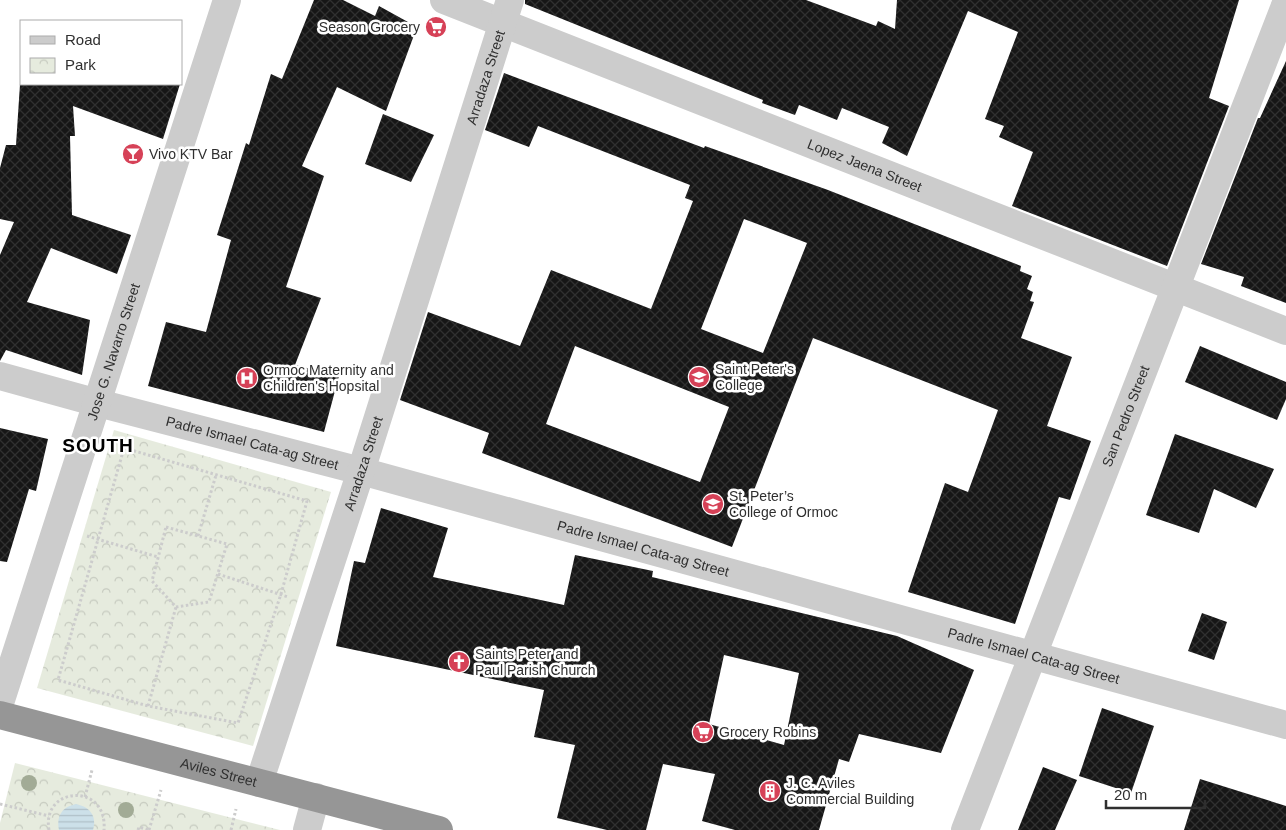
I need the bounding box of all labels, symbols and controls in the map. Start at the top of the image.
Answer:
supermarket icon: Season Grocery [424,15,448,39]
place label: Season Grocery [319,19,420,35]
legend [20,20,182,85]
street label: Arradaza Street [463,28,508,127]
text: Road [65,31,101,48]
text: Park [65,56,96,73]
street label: Lopez Jaena Street [805,136,924,195]
bar icon: Vivo KTV Bar [121,142,145,166]
place label: Vivo KTV Bar [149,146,233,162]
street label: Jose G. Navarro Street [84,281,143,422]
place label: Saint Peter's College [715,361,794,393]
place label: Ormoc Maternity and Children's Hopsital [263,362,394,394]
street label: San Pedro Street [1099,363,1153,469]
school or university icon: Saint Peter's College [687,365,711,389]
hospital icon: Ormoc Maternity and Children's Hopsital [235,366,259,390]
street label: Padre Ismael Cata-ag Street [164,413,340,473]
street label: Arradaza Street [341,414,386,513]
district label: SOUTH [62,435,134,456]
place label: St. Peter’s College of Ormoc [729,488,838,520]
school or university icon: St. Peter’s College of Ormoc [701,492,725,516]
street label: Padre Ismael Cata-ag Street [555,517,731,580]
street label: Padre Ismael Cata-ag Street [946,625,1122,687]
place label: Saints Peter and Paul Parish Church [475,646,596,678]
church icon: Saints Peter and Paul Parish Church [447,650,471,674]
supermarket icon: Grocery Robins [691,720,715,744]
place label: Grocery Robins [719,724,816,740]
street label: Aviles Street [179,755,259,790]
place label: J. C. Aviles Commercial Building [786,775,914,807]
scale bar [1106,778,1205,810]
building icon: J. C. Aviles Commercial Building [758,779,782,803]
text: 20 m [1114,786,1147,803]

